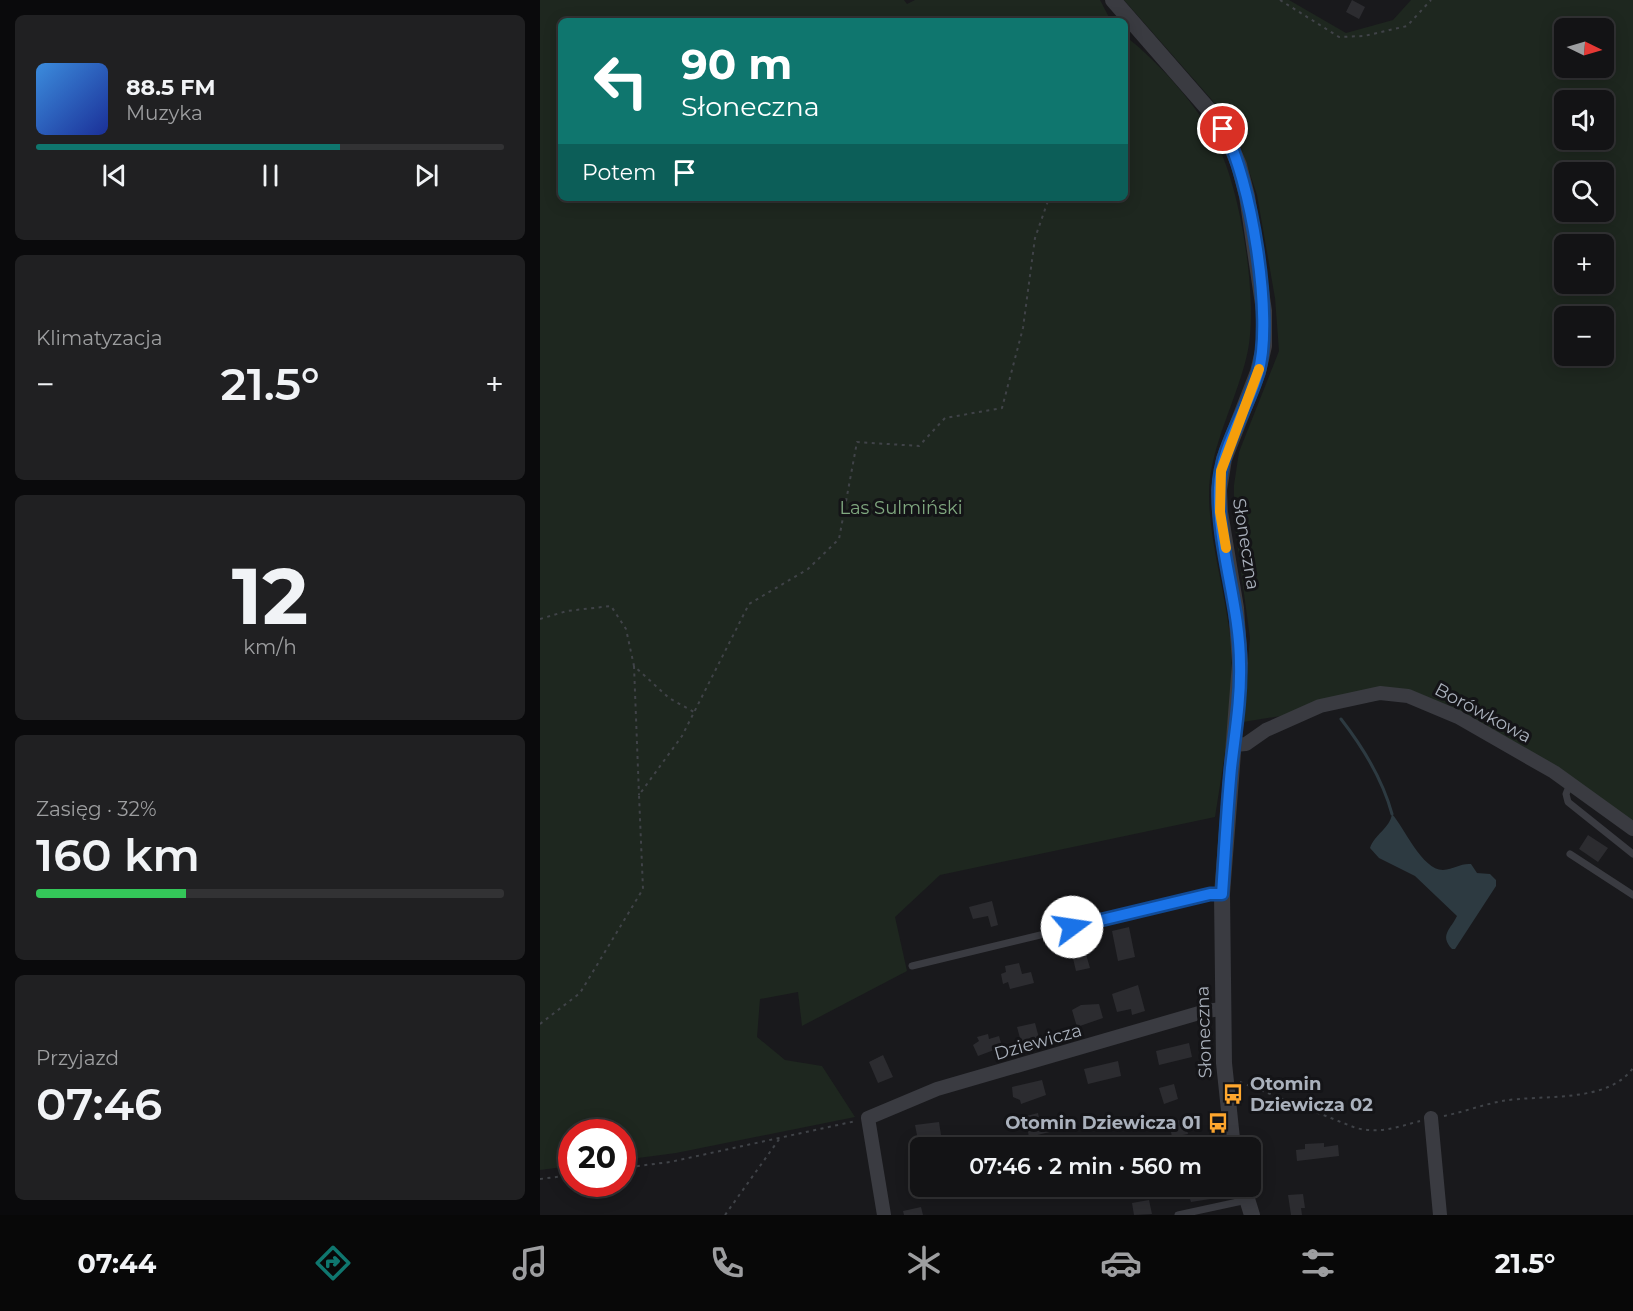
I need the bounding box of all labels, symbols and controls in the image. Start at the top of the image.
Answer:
north arrow [1554,18,1614,78]
map controls [1554,18,1614,366]
text: 90 m [681,38,792,90]
icon: left [582,42,660,120]
text: 88.5 FM [126,74,215,101]
text: Słoneczna [681,90,820,123]
button: sound [1554,90,1614,150]
text: Muzyka [126,101,203,125]
pin [1197,103,1248,154]
icon: arrive [1206,112,1239,145]
icon: arrive [668,156,701,189]
icon: previous [98,159,131,192]
icon: pause [254,159,287,192]
icon: next [410,159,443,192]
text: Potem [582,159,656,186]
button: search [1554,162,1614,222]
button: + [1554,234,1614,294]
button: − [1554,306,1614,366]
text: Klimatyzacja [36,326,163,350]
text: 21.5° [220,356,320,411]
text: − [36,364,55,404]
text: + [485,364,504,404]
park label: Las Sulmiński [839,497,963,519]
street label: Słoneczna [1228,497,1264,591]
text: 12 [232,548,308,644]
text: km/h [243,635,297,659]
street label: Borówkowa [1431,678,1535,748]
text: Zasięg · 32% [36,797,157,821]
text: 160 km [36,827,200,882]
position arrow [1040,895,1104,959]
street label: Słoneczna [1191,985,1217,1079]
street label: Dziewicza [992,1019,1084,1065]
text: Przyjazd [36,1046,119,1070]
place label: Otomin Dziewicza 02 [1250,1073,1373,1116]
text: 07:46 [36,1076,162,1131]
bus stop icon: Otomin Dziewicza 02 [1221,1082,1245,1106]
bus stop icon: Otomin Dziewicza 01 [1206,1111,1230,1135]
place label: Otomin Dziewicza 01 [1005,1112,1201,1134]
speed limit sign: 20 [558,1119,636,1197]
text: 07:46 · 2 min · 560 m [969,1153,1202,1180]
icon: directions [312,1242,354,1284]
icon: music [509,1242,551,1284]
icon: phone [706,1242,748,1284]
icon: climate [903,1242,945,1284]
icon: car [1100,1242,1142,1284]
icon: filters [1297,1242,1339,1284]
text: 07:44 [78,1247,156,1280]
text: 21.5° [1495,1247,1555,1280]

